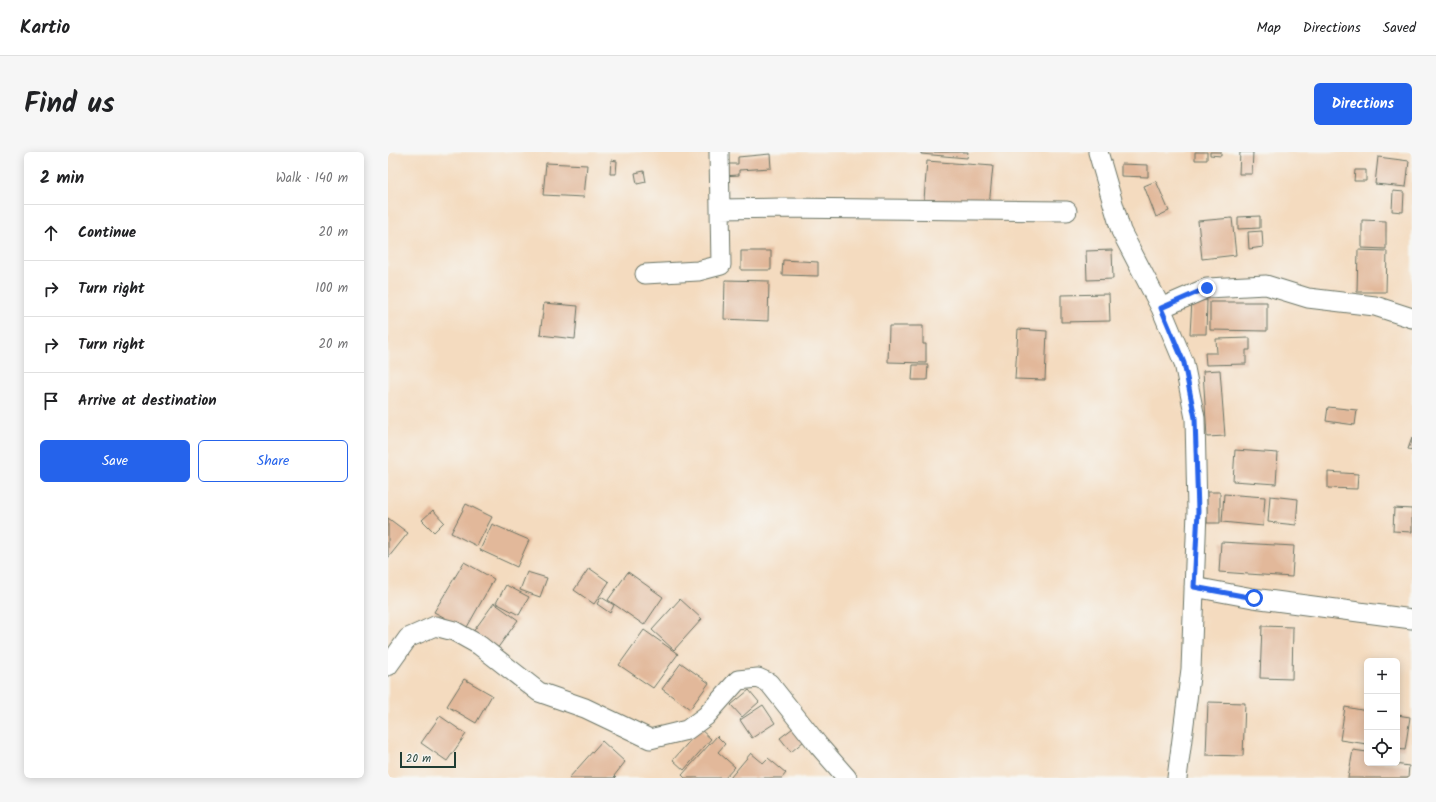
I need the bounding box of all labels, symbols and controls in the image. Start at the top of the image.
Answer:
text: Kartio [20,13,70,43]
text: Map [1256,17,1281,39]
text: Directions [1303,17,1361,39]
text: Saved [1383,17,1416,39]
text: Find us [24,82,115,127]
button: Directions [1314,83,1412,125]
text: 2 min [40,165,84,192]
text: Walk · 140 m [276,168,348,189]
text: Continue [78,221,136,245]
icon: ahead [40,222,62,244]
text: 20 m [318,222,348,243]
text: Turn right [78,277,145,301]
icon: right [40,278,62,300]
text: 100 m [315,278,348,299]
route end [1198,279,1216,297]
text: Turn right [78,333,145,357]
icon: right [40,334,62,356]
text: 20 m [318,334,348,355]
text: Arrive at destination [78,389,217,413]
icon: arrive [40,390,62,412]
button: Save [40,440,190,482]
button: Share [198,440,348,482]
route start [1245,589,1263,607]
map controls [1364,658,1400,766]
button: + [1364,658,1400,694]
button: − [1364,694,1400,730]
button: locate [1364,730,1400,766]
scale bar [400,750,456,769]
text: 20 m [406,750,431,768]

